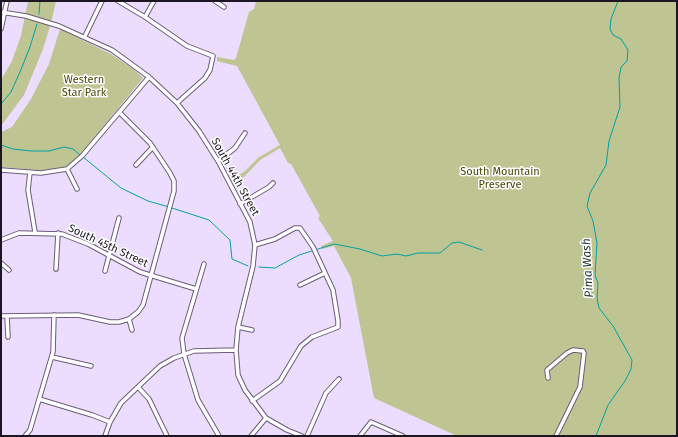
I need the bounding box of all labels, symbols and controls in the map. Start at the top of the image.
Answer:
park label: Western Star Park [62,73,106,99]
street label: South 44th Street [208,136,262,218]
park label: South Mountain Preserve [460,165,540,191]
street label: South 45th Street [66,222,150,270]
water label: Pima Wash [579,238,597,298]

